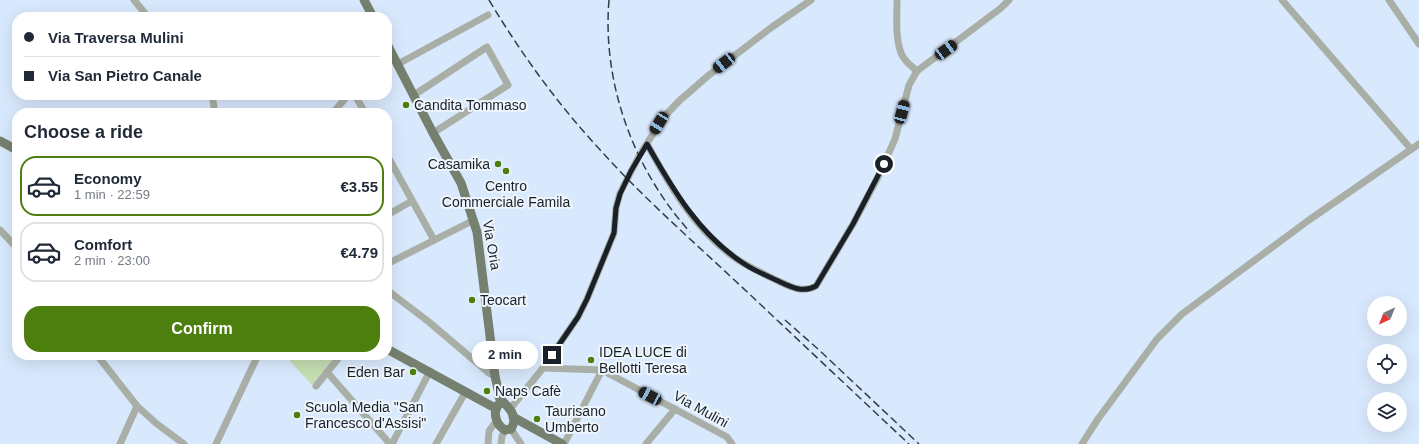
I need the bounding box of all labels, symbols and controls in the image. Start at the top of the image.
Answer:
text: Via Traversa Mulini [48,29,184,46]
car [933,38,959,62]
car [711,51,737,75]
text: Via San Pietro Canale [48,67,202,84]
place label: Candita Tommaso [414,97,527,113]
car [893,99,911,125]
marker: Candita Tommaso [401,100,411,110]
car [648,110,670,136]
text: Choose a ride [24,122,143,142]
route start [875,155,893,173]
place label: Casamika [428,156,490,172]
marker: Casamika [493,159,503,169]
marker: Centro Commerciale Famila [501,166,511,176]
icon: car [26,168,62,204]
text: Economy [74,170,142,187]
text: €3.55 [340,178,378,195]
place label: Centro Commerciale Famila [442,178,570,210]
text: 1 min · 22:59 [74,187,150,202]
street label: Via Oria [480,219,504,271]
icon: car [26,234,62,270]
text: Comfort [74,236,132,253]
text: €4.79 [340,244,378,261]
text: 2 min · 23:00 [74,253,150,268]
place label: Teocart [480,292,526,308]
marker: Teocart [467,295,477,305]
north arrow [1367,296,1407,336]
map controls [1367,296,1407,432]
button: Confirm [24,306,380,352]
callout: 2 min [472,341,538,369]
place label: IDEA LUCE di Bellotti Teresa [599,344,687,376]
button: locate [1367,344,1407,384]
route end [543,346,561,364]
text: 2 min [488,347,522,362]
marker: IDEA LUCE di Bellotti Teresa [586,355,596,365]
place label: Eden Bar [347,364,405,380]
marker: Eden Bar [408,367,418,377]
place label: Naps Cafè [495,383,561,399]
car [637,385,663,407]
marker: Naps Cafè [482,386,492,396]
street label: Via Mulini [671,387,731,431]
button: layers [1367,392,1407,432]
place label: Scuola Media "San Francesco d'Assisi" [305,399,426,431]
place label: Taurisano Umberto [545,403,606,435]
marker: Scuola Media "San Francesco d'Assisi" [292,410,302,420]
marker: Taurisano Umberto [532,414,542,424]

